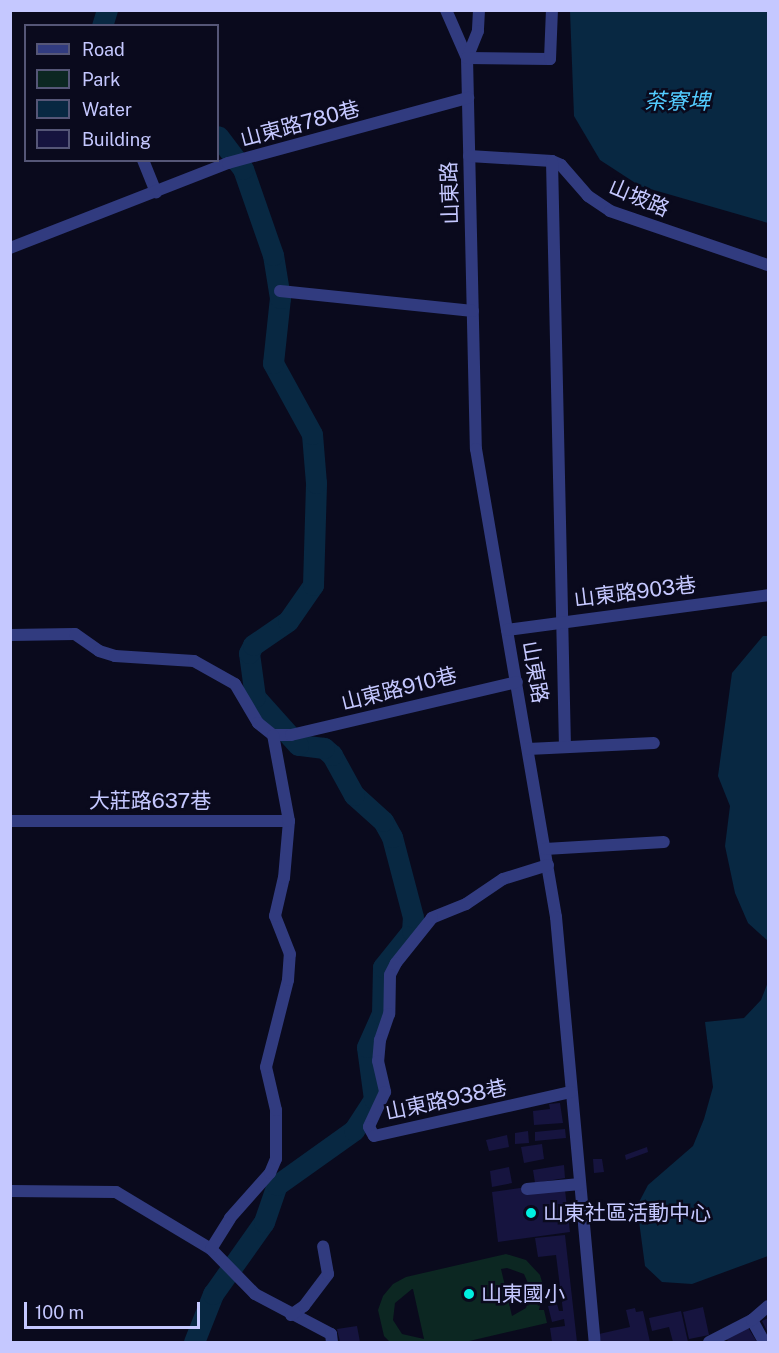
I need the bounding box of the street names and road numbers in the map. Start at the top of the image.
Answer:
street label: 山東路780巷 [238,96,362,152]
street label: 山東路 [436,161,464,225]
street label: 山坡路 [605,174,673,222]
street label: 山東路903巷 [572,572,698,612]
street label: 山東路 [517,639,553,705]
street label: 山東路910巷 [338,662,460,716]
street label: 大莊路637巷 [89,788,211,814]
street label: 山東路938巷 [383,1075,509,1125]

